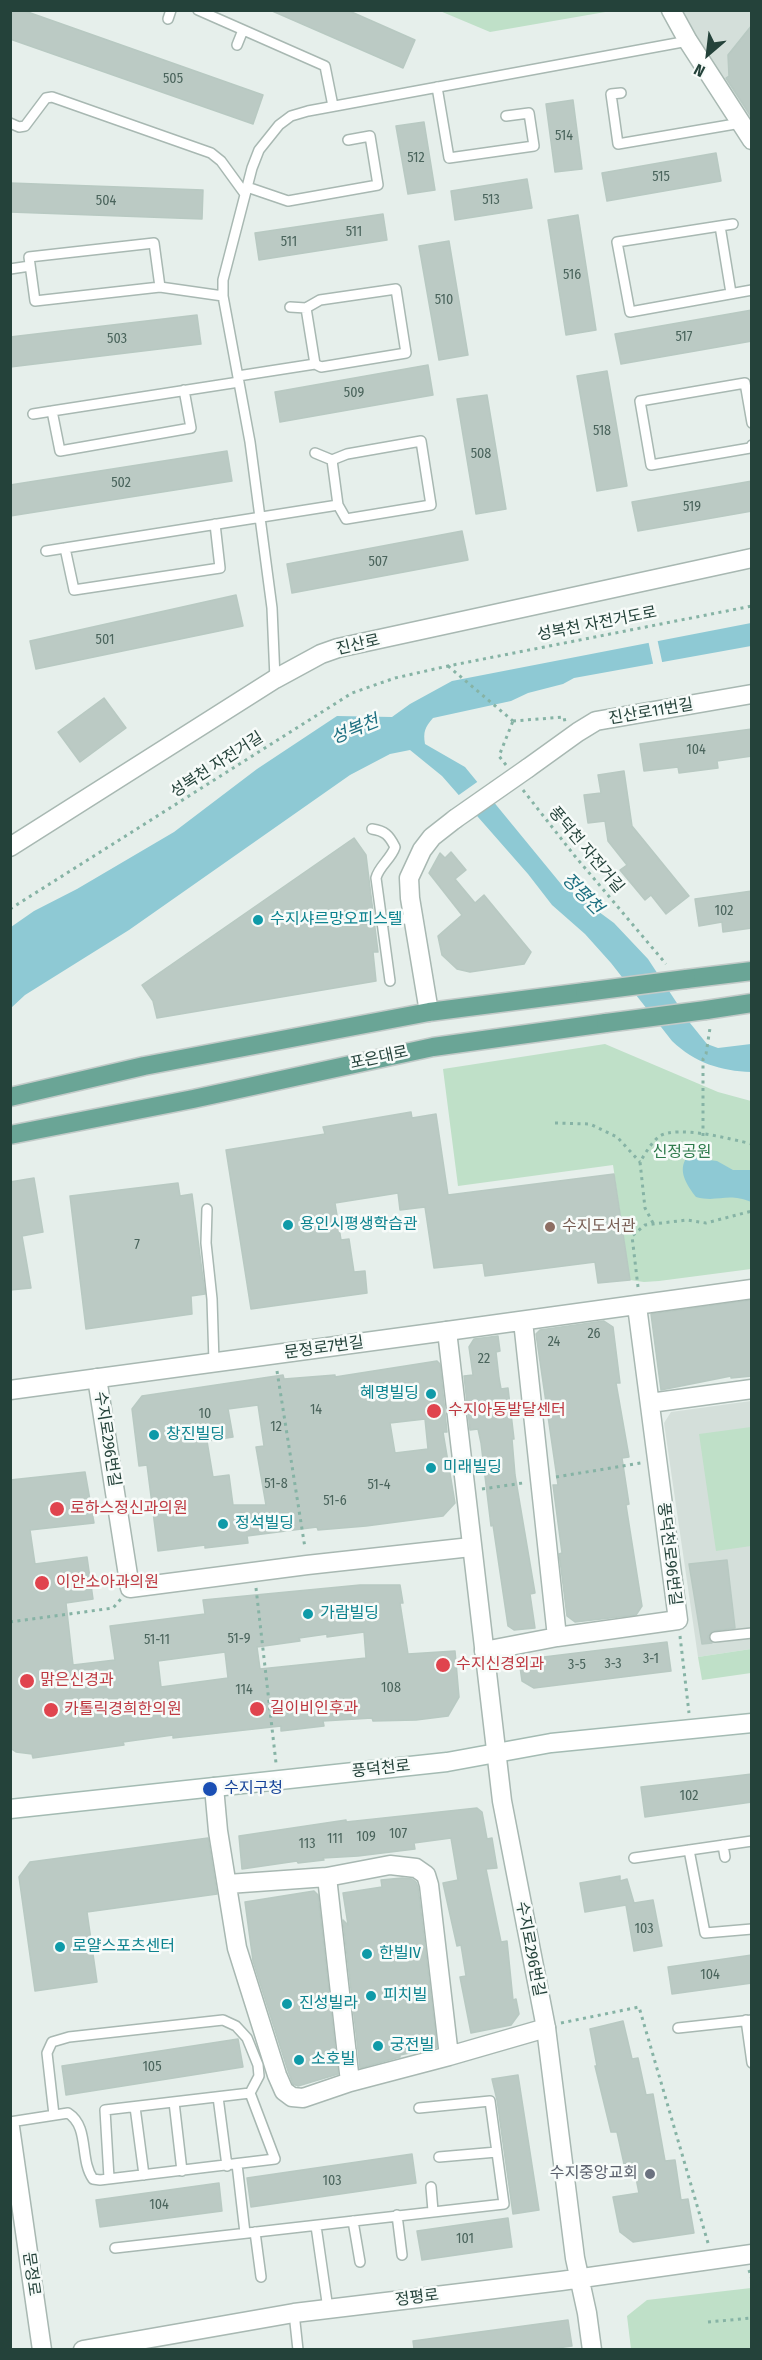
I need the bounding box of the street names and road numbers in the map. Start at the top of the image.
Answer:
street label: 성복천 자전거도로 [536,603,658,645]
street label: 진산로 [334,631,382,659]
street label: 진산로11번길 [607,695,695,729]
street label: 성복천 자전거길 [167,728,267,802]
street label: 풍덕천 자전거길 [544,803,628,897]
street label: 포은대로 [348,1042,410,1074]
street label: 문정로7번길 [283,1333,365,1363]
street label: 수지로296번길 [90,1390,124,1488]
street label: 풍덕천로96번길 [653,1501,685,1607]
street label: 풍덕천로 [351,1756,411,1782]
street label: 수지로296번길 [511,1900,549,1998]
street label: 문정로 [18,2251,44,2297]
street label: 정평로 [394,2286,440,2310]

